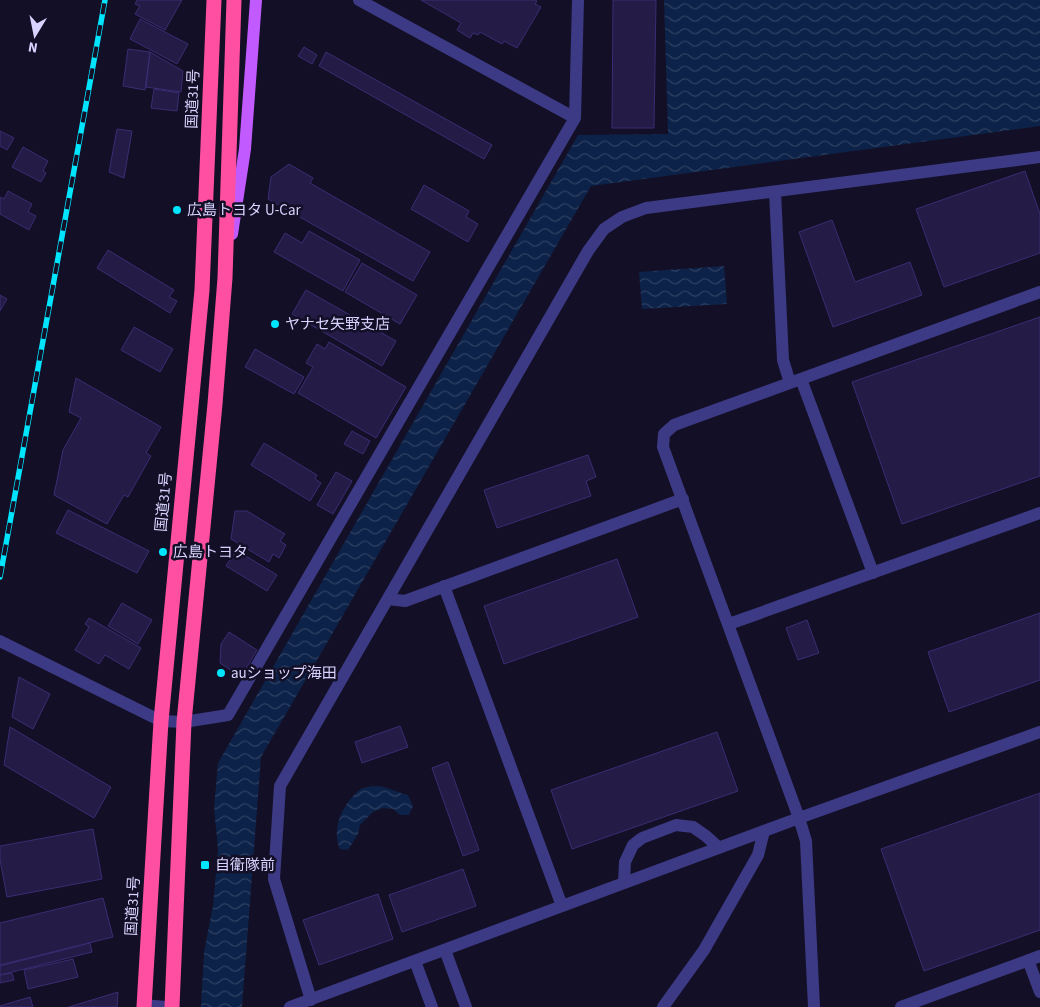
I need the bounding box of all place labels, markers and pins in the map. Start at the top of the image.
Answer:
place label: 広島トヨタ U-Car [187,200,301,221]
marker: 広島トヨタ U-Car [171,204,183,216]
place label: ヤナセ矢野支店 [285,314,390,335]
marker: ヤナセ矢野支店 [269,318,281,330]
place label: 広島トヨタ [173,542,248,563]
marker: 広島トヨタ [157,546,169,558]
place label: auショップ海田 [231,663,337,684]
marker: auショップ海田 [215,667,227,679]
place label: 自衛隊前 [215,855,275,876]
marker: 自衛隊前 [199,859,211,871]

